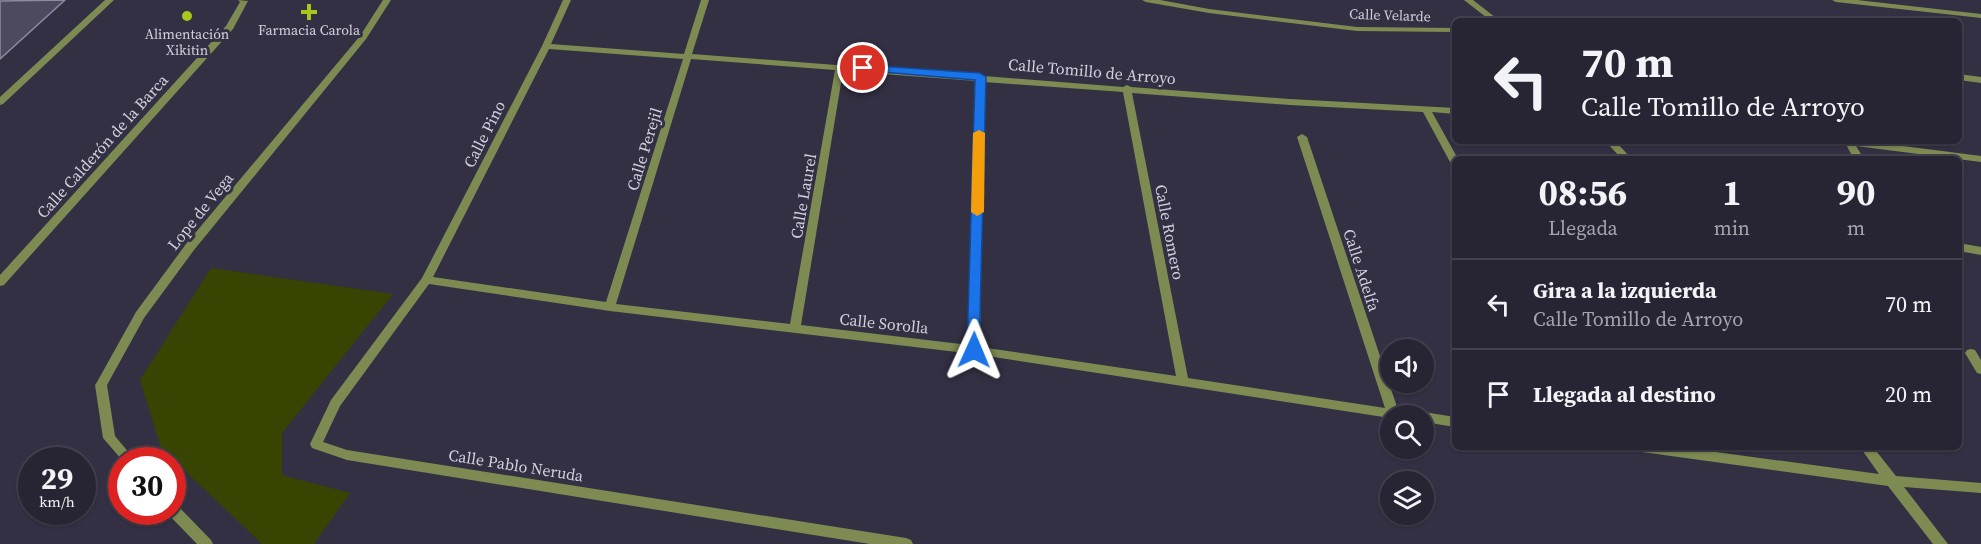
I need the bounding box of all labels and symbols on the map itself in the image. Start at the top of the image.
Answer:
street label: Calle Velarde [1349,4,1431,26]
marker: Farmacia Carola [302,5,316,19]
marker: Alimentación Xikitin [180,9,194,23]
place label: Farmacia Carola [258,20,361,40]
place label: Alimentación Xikitin [145,24,230,60]
pin [837,42,888,93]
street label: Calle Tomillo de Arroyo [1007,53,1177,89]
street label: Calle Calderón de la Barca [31,69,173,223]
street label: Calle Pino [458,97,510,171]
street label: Calle Perejil [621,105,667,193]
street label: Calle Laurel [785,151,821,240]
street label: Lope de Vega [162,167,239,254]
street label: Calle Romero [1150,182,1190,282]
street label: Calle Adelfa [1338,226,1386,315]
street label: Calle Sorolla [838,307,930,339]
position arrow [942,318,1006,382]
street label: Calle Pablo Neruda [447,443,586,487]
speed limit sign: 30 [108,447,186,525]

